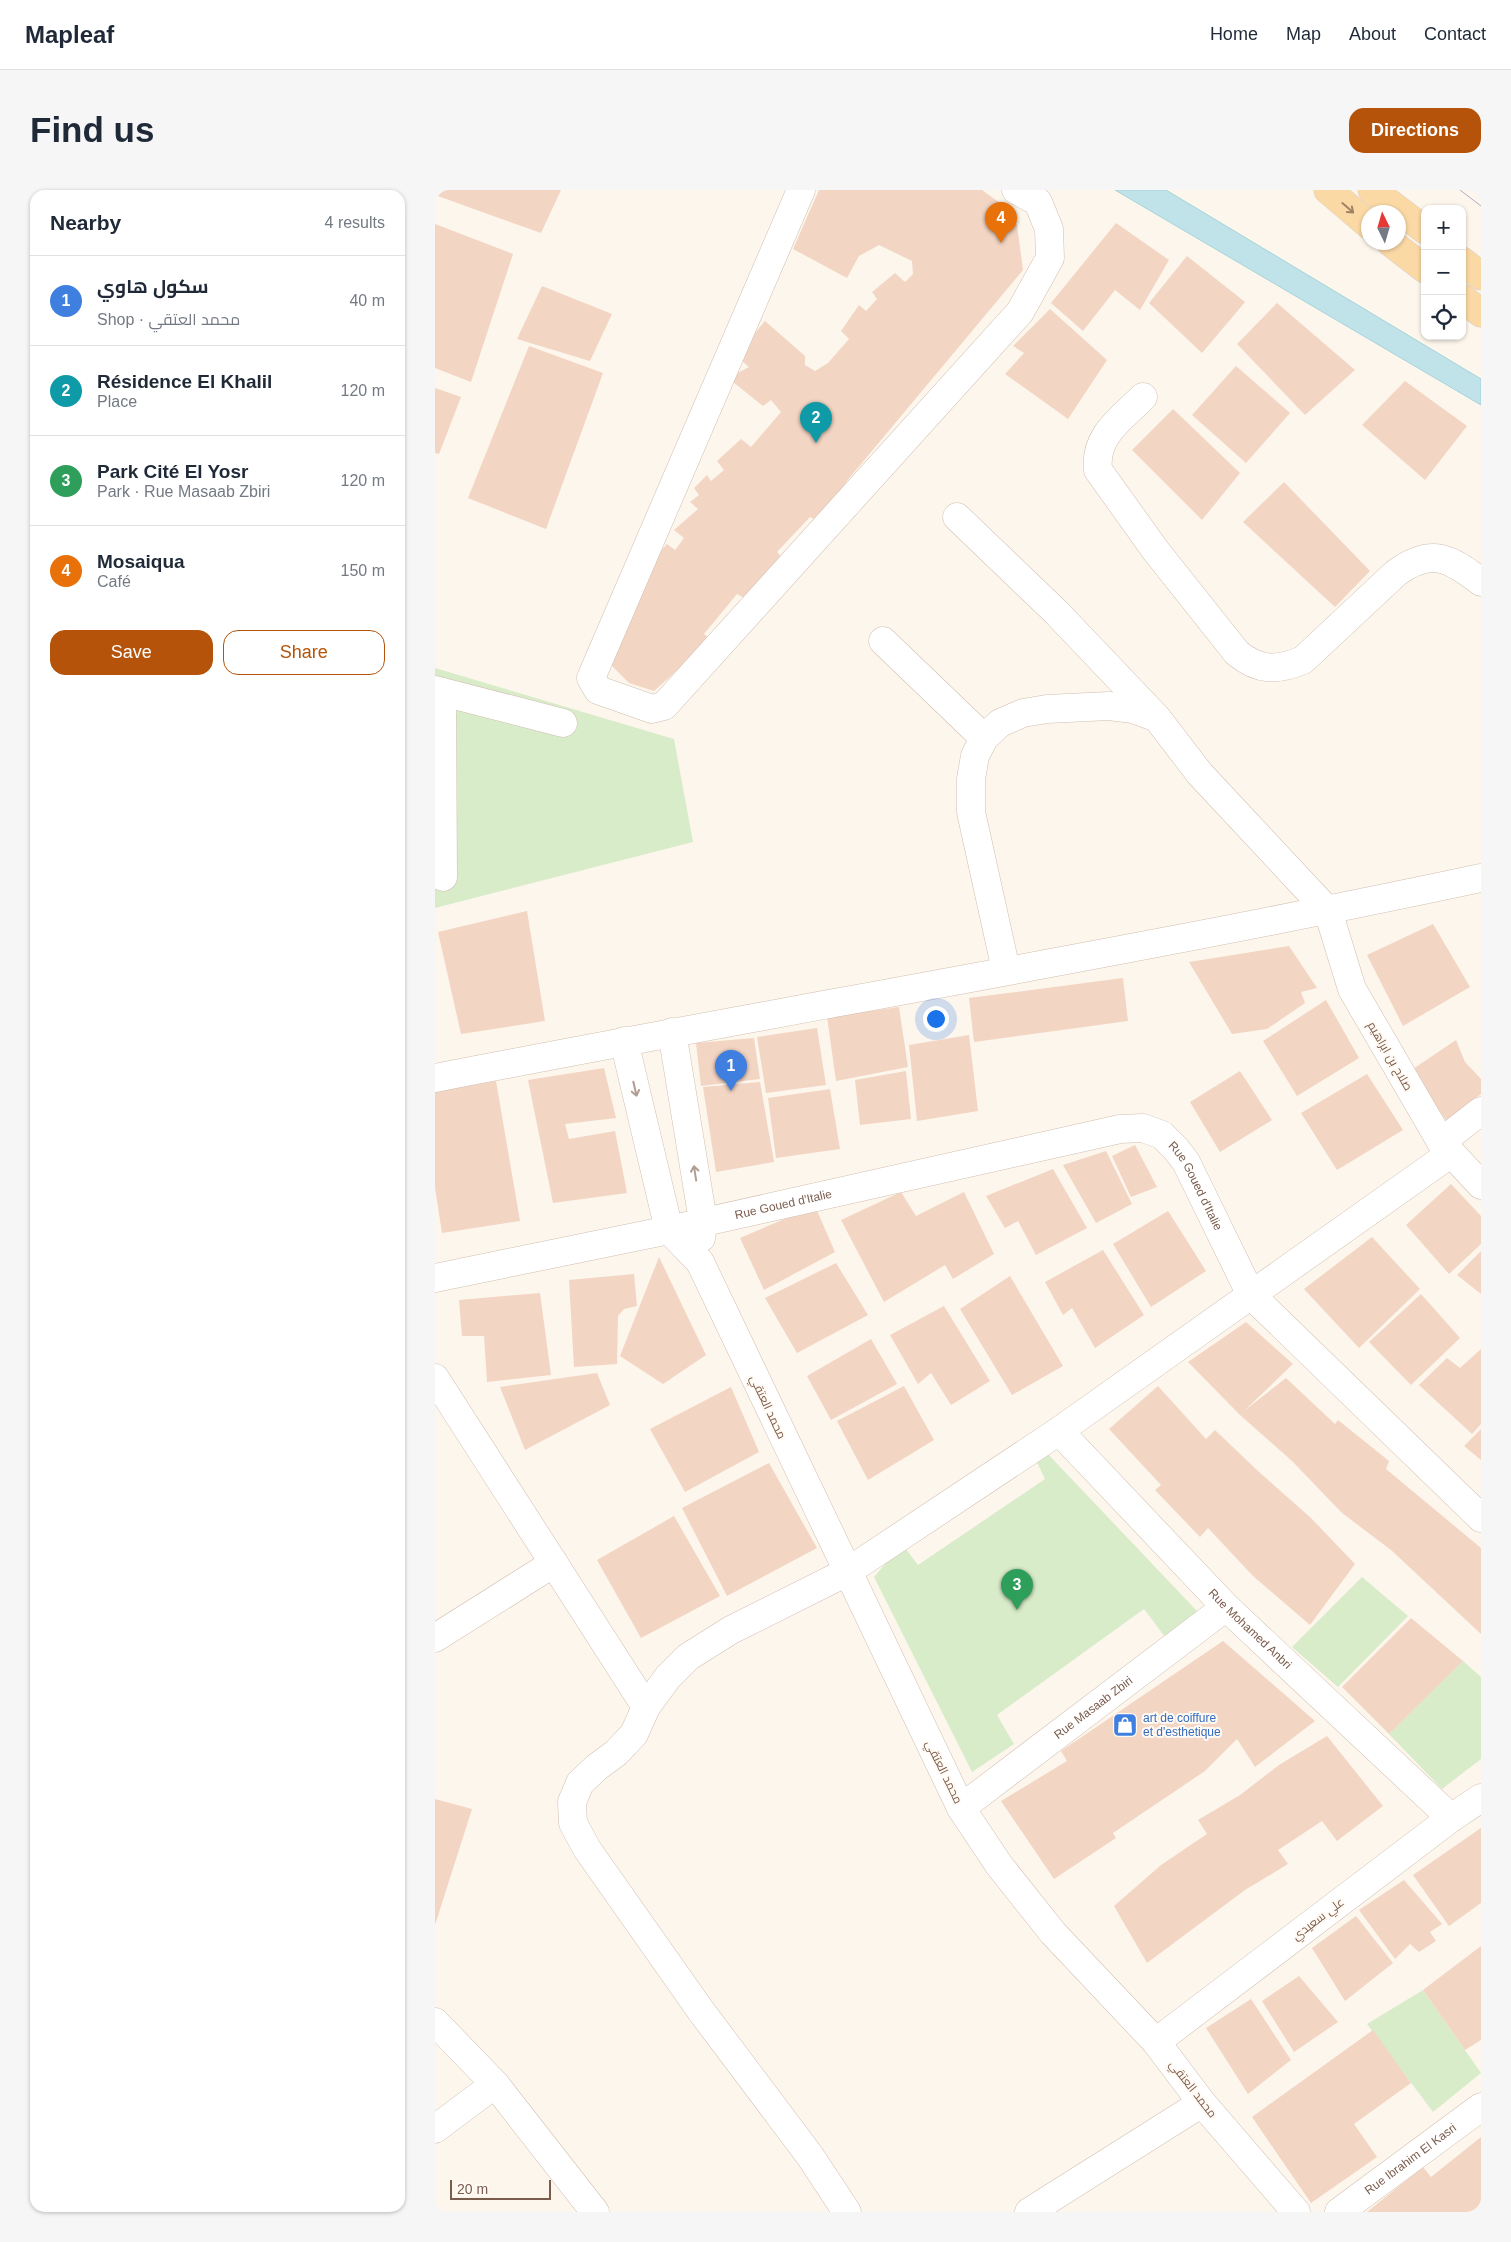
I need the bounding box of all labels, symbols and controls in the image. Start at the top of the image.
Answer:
text: Mapleaf [25,21,114,48]
text: Home [1210,24,1258,44]
text: Map [1286,24,1321,44]
text: About [1349,24,1396,44]
text: Contact [1424,24,1486,44]
button: Directions [1349,108,1481,153]
text: Find us [30,110,154,149]
pin: 4 [985,202,1017,243]
one-way arrow [1341,202,1354,213]
north arrow [1361,205,1406,250]
map controls [1421,205,1466,340]
button: + [1421,205,1466,250]
text: Nearby [50,211,121,234]
text: 4 results [325,214,385,231]
button: − [1421,250,1466,295]
text: سكول هاوي [97,276,209,297]
text: 1 [62,292,70,309]
text: 40 m [349,292,385,309]
button: locate [1421,295,1466,340]
text: Shop · محمد العتقي [97,311,240,328]
text: Résidence El Khalil [97,371,272,392]
text: 2 [62,382,70,399]
text: 120 m [341,382,385,399]
text: Place [97,393,137,410]
pin: 2 [800,402,832,443]
text: Park Cité El Yosr [97,461,248,482]
text: 3 [62,472,70,489]
text: 120 m [341,472,385,489]
text: Park · Rue Masaab Zbiri [97,483,270,500]
text: Mosaiqua [97,551,185,572]
text: 4 [62,562,70,579]
text: 150 m [341,562,385,579]
text: Café [97,573,131,590]
button: Save [50,630,213,675]
button: Share [223,630,385,675]
your location [923,1006,949,1032]
street label: صلاح بن ابراهيم [1364,1019,1415,1094]
pin: 1 [715,1050,747,1091]
one-way arrow [631,1080,640,1096]
street label: Rue Goued d'Italie [1166,1139,1225,1233]
one-way arrow [689,1165,699,1181]
street label: Rue Goued d'Italie [733,1187,834,1222]
street label: محمد العتقي [744,1373,789,1442]
pin: 3 [1001,1569,1033,1610]
street label: Rue Mohamed Anbri [1206,1586,1294,1672]
street label: Rue Masaab Zbiri [1051,1673,1135,1742]
place label: art de coiffure et d'esthetique [1143,1711,1221,1739]
shop icon: art de coiffure et d'esthetique [1112,1712,1138,1738]
street label: محمد العتقي [920,1738,965,1807]
street label: علي سعيدي [1289,1895,1349,1945]
street label: محمد العتقي [1164,2058,1220,2122]
street label: Rue Ibrahim El Kasri [1362,2121,1459,2197]
scale bar [450,2177,551,2200]
text: 20 m [457,2181,488,2197]

